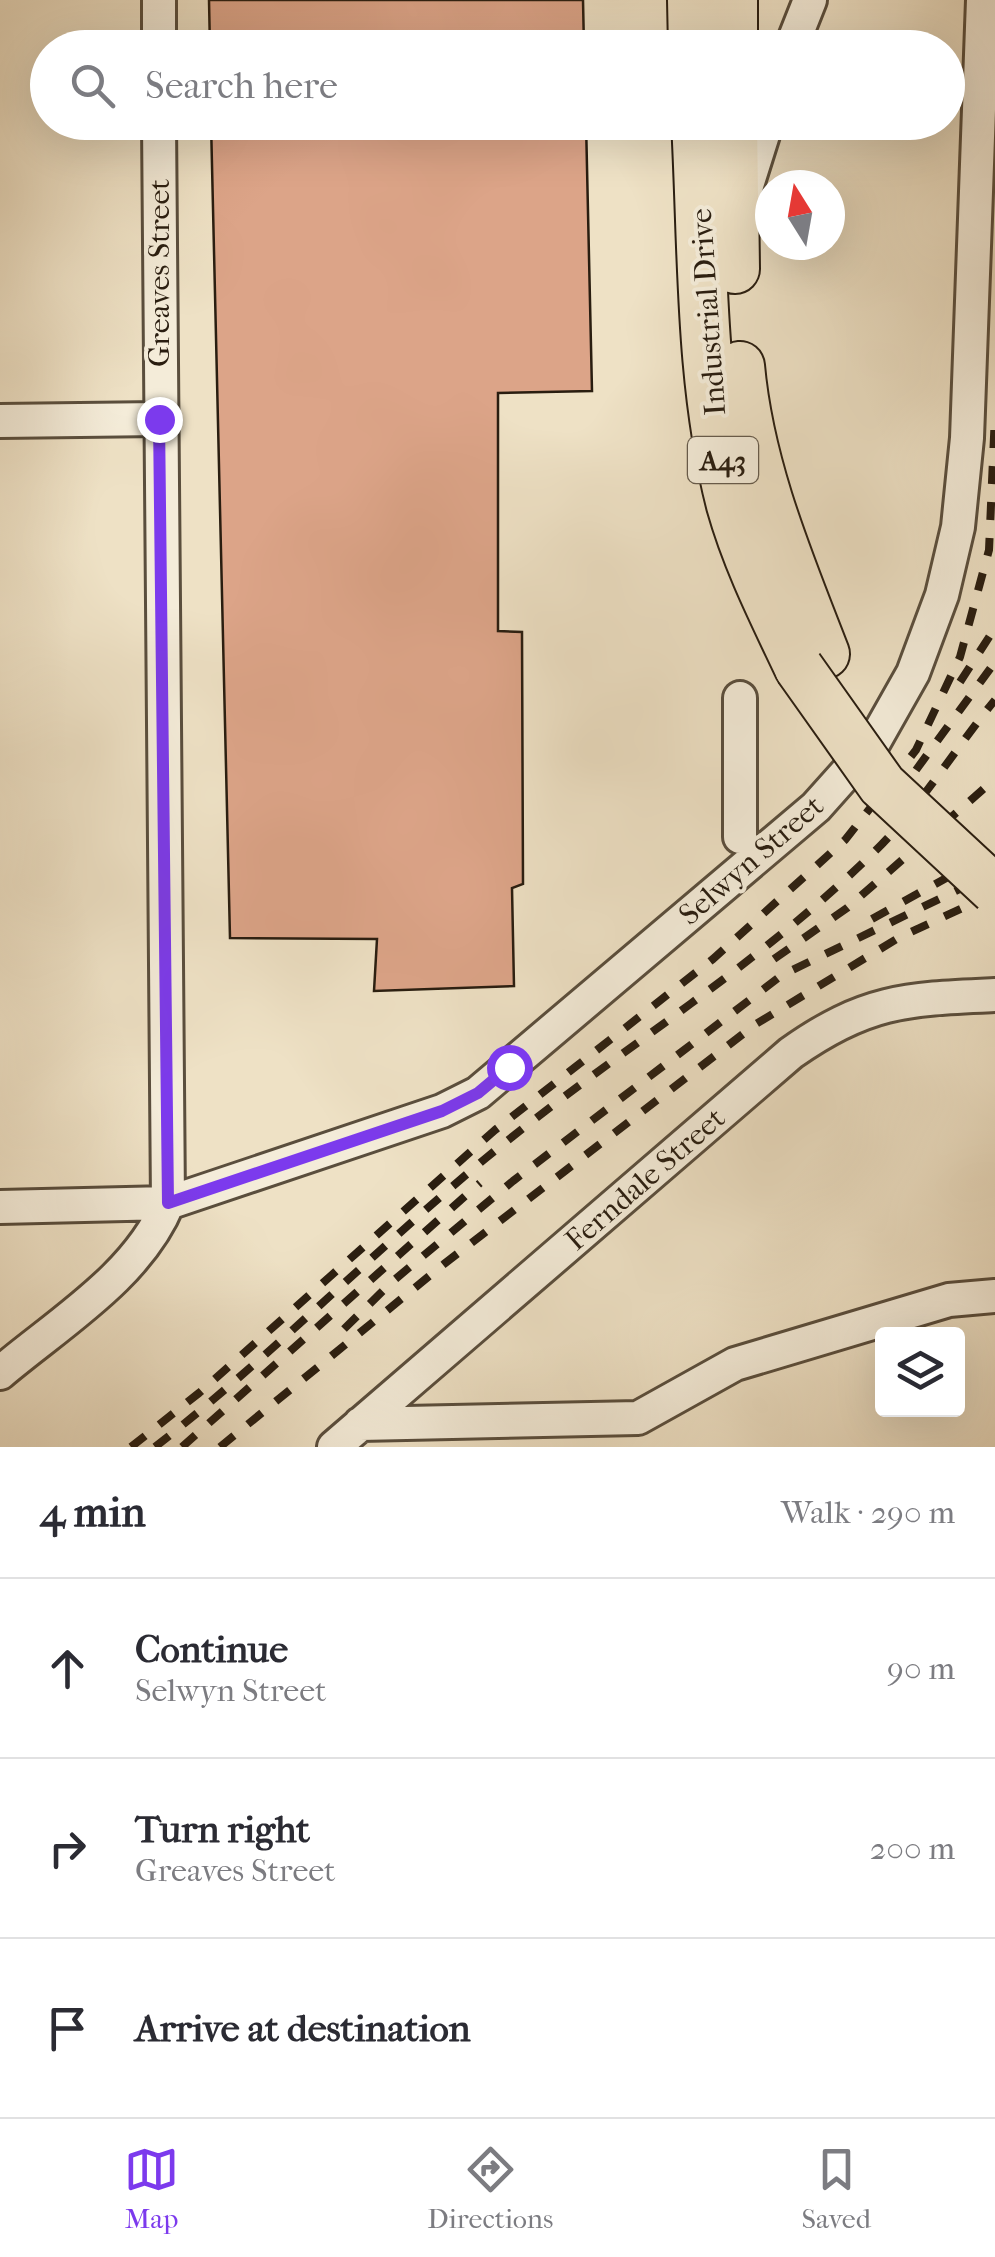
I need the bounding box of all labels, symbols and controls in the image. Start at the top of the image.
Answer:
search box [30,30,965,140]
icon: search [65,58,120,113]
text: Search here [145,63,338,108]
north arrow [755,170,845,260]
street label: Greaves Street [142,179,177,367]
street label: Industrial Drive [684,207,733,417]
route end [137,397,183,443]
road number: A43 [688,437,758,483]
street label: Selwyn Street [672,788,831,932]
route start [487,1045,533,1091]
street label: Ferndale Street [559,1101,732,1258]
map controls [875,1327,965,1417]
button: layers [875,1327,965,1417]
text: 4 min [40,1488,146,1537]
text: Walk · 290 m [781,1494,955,1531]
text: Continue [135,1627,288,1672]
icon: ahead [40,1641,95,1696]
text: 90 m [887,1650,955,1687]
text: Selwyn Street [135,1672,326,1709]
text: Turn right [135,1807,310,1852]
icon: right [40,1821,95,1876]
text: 200 m [870,1830,955,1867]
text: Greaves Street [135,1852,335,1889]
icon: arrive [40,2001,95,2056]
text: Arrive at destination [135,2006,471,2051]
tab: Map [124,2142,179,2235]
tab: Directions [427,2142,553,2235]
tab: Saved [801,2142,871,2235]

